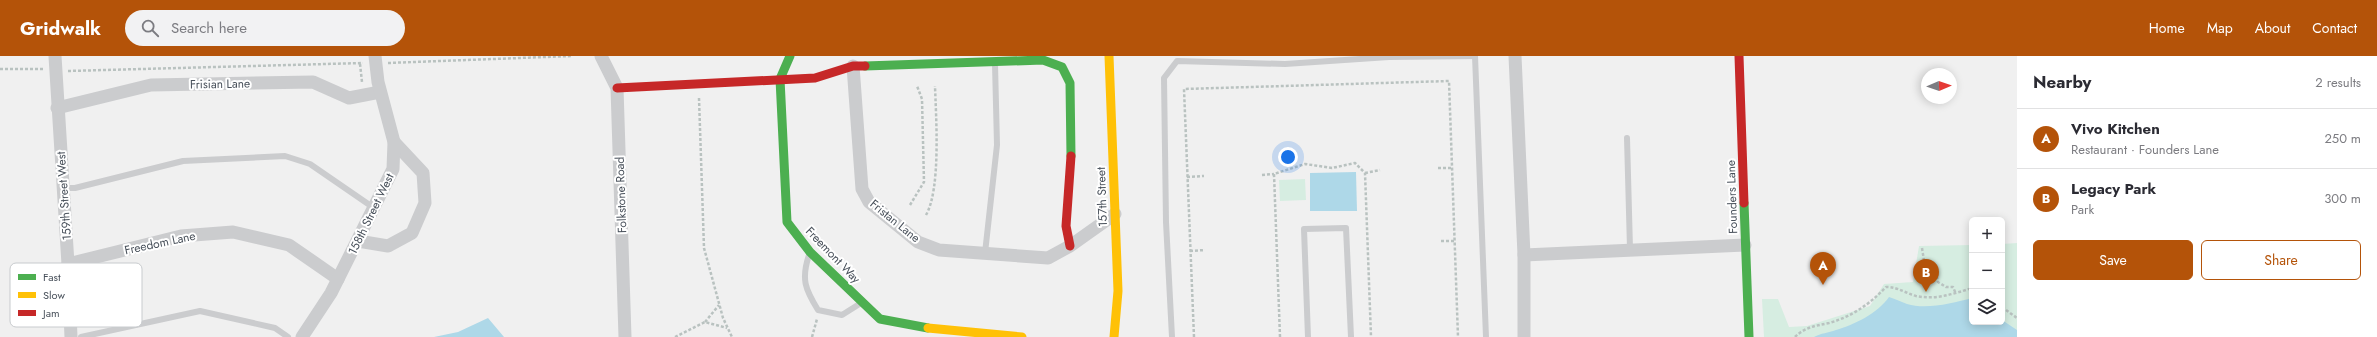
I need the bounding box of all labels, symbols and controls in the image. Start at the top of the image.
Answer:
search box [125,10,405,46]
text: Gridwalk [20,15,101,42]
icon: search [139,17,161,39]
text: Search here [171,17,247,39]
text: Home [2149,18,2185,38]
text: Map [2207,18,2233,38]
text: About [2255,18,2290,38]
text: Contact [2312,18,2357,38]
north arrow [1921,68,1957,104]
text: Nearby [2033,70,2091,94]
text: 2 results [2315,73,2361,92]
street label: Frisian Lane [190,74,250,94]
text: Vivo Kitchen [2071,118,2160,140]
text: A [2041,129,2051,148]
text: 250 m [2324,129,2361,148]
text: Restaurant · Founders Lane [2071,140,2219,159]
your location [1278,147,1298,167]
street label: 159th Street West [52,151,76,241]
street label: Folkstone Road [611,156,631,234]
street label: Founders Lane [1722,160,1742,234]
street label: 157th Street [1092,167,1112,227]
street label: 158th Street West [343,170,399,258]
text: Legacy Park [2071,178,2156,200]
text: B [2042,189,2050,208]
text: 300 m [2324,189,2361,208]
street label: Fristan Lane [866,195,924,247]
text: Park [2071,200,2094,219]
map controls [1969,217,2005,325]
button: + [1969,217,2005,253]
street label: Freemont Way [801,223,865,288]
street label: Freedom Lane [123,227,197,259]
button: Save [2033,240,2193,280]
button: Share [2201,240,2361,280]
pin: A [1810,252,1836,285]
button: − [1969,253,2005,289]
pin: B [1913,259,1939,292]
legend [10,263,142,327]
text: Fast [43,269,61,285]
text: Slow [43,287,65,303]
button: layers [1969,289,2005,325]
text: Jam [41,305,60,321]

